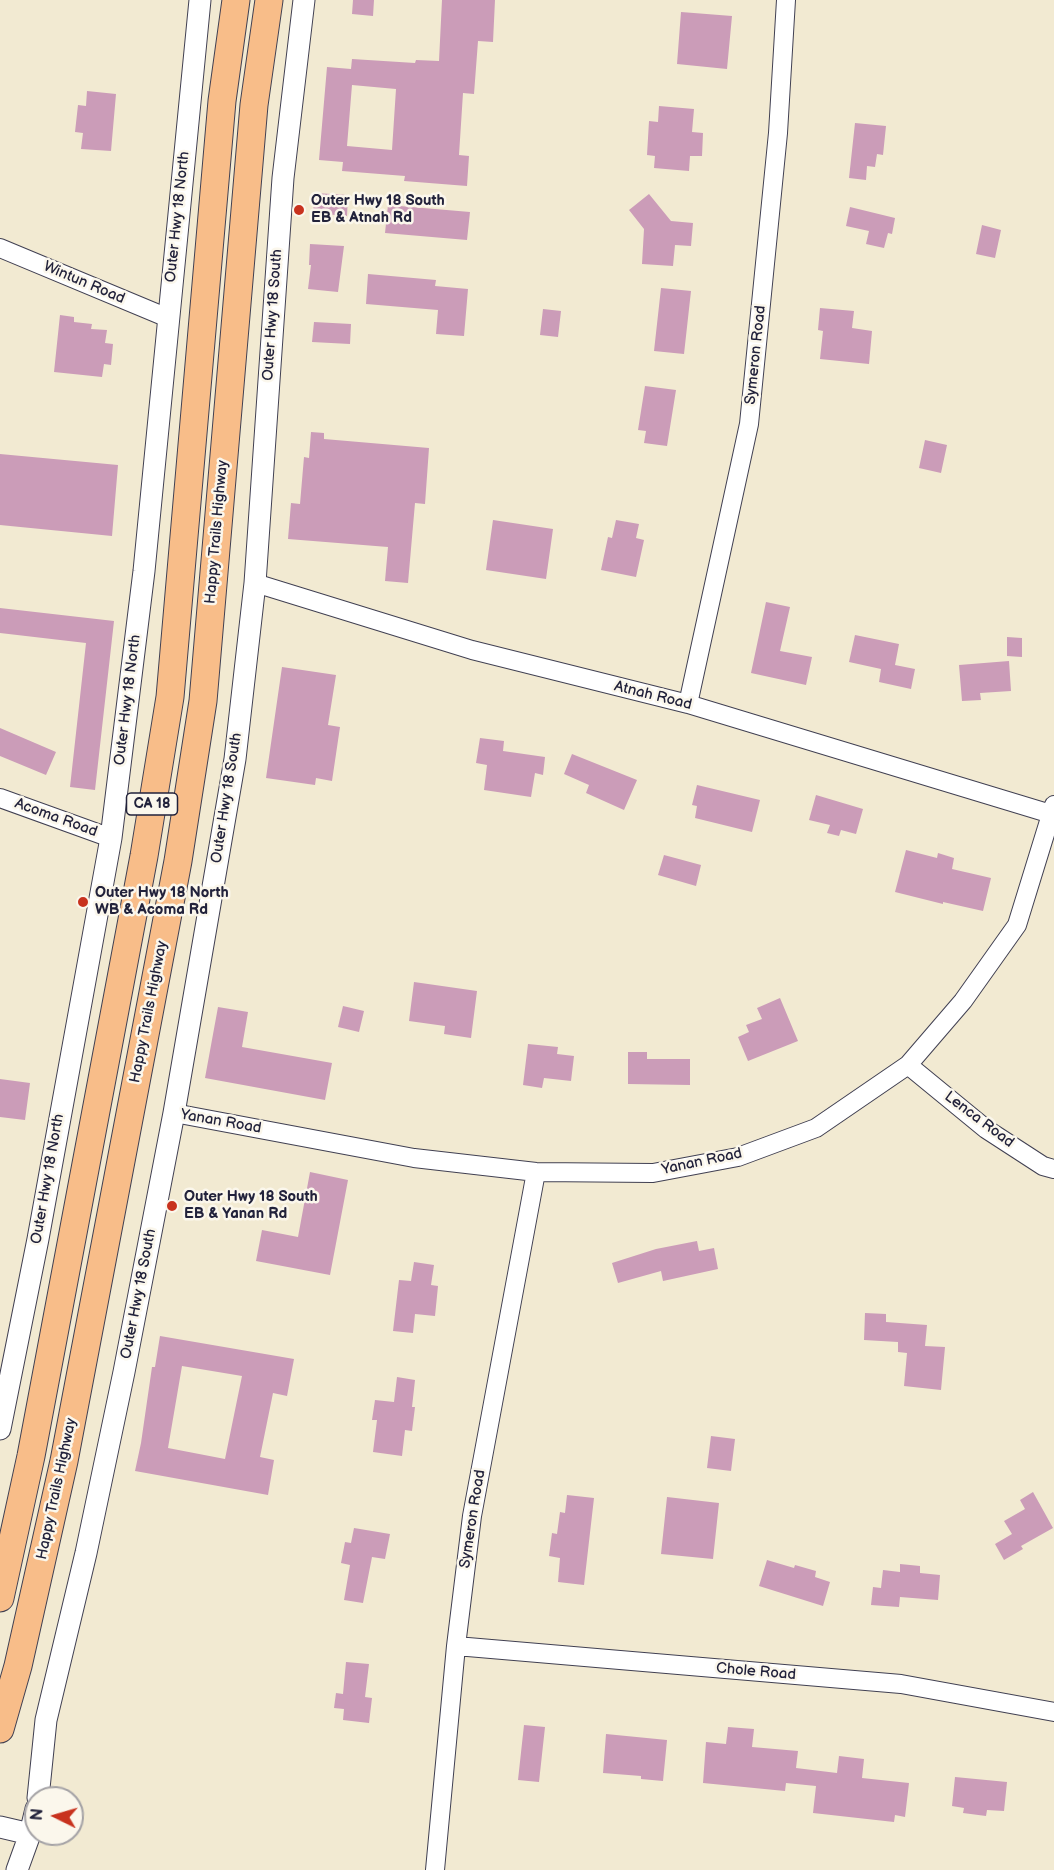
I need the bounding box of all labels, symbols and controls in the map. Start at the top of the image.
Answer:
street label: Outer Hwy 18 North [162,151,194,283]
place label: Outer Hwy 18 South EB & Atnah Rd [311,192,445,227]
marker: Outer Hwy 18 South EB & Atnah Rd [292,203,306,217]
street label: Outer Hwy 18 South [259,249,287,381]
street label: Wintun Road [41,258,127,308]
street label: Symeron Road [742,305,770,405]
street label: Happy Trails Highway [202,459,232,605]
street label: Outer Hwy 18 North [111,634,145,766]
street label: Atnah Road [612,678,694,714]
street label: Outer Hwy 18 South [208,731,246,865]
road number: CA 18 [126,793,178,815]
street label: Acoma Road [12,795,100,841]
place label: Outer Hwy 18 North WB & Acoma Rd [95,884,229,919]
marker: Outer Hwy 18 North WB & Acoma Rd [76,895,90,909]
street label: Happy Trails Highway [126,939,172,1085]
street label: Lenca Road [941,1088,1017,1152]
street label: Yanan Road [179,1106,263,1138]
street label: Outer Hwy 18 North [28,1113,68,1245]
street label: Yanan Road [660,1145,744,1179]
place label: Outer Hwy 18 South EB & Yanan Rd [184,1188,318,1223]
marker: Outer Hwy 18 South EB & Yanan Rd [165,1199,179,1213]
street label: Outer Hwy 18 South [118,1228,160,1360]
street label: Happy Trails Highway [33,1417,81,1561]
street label: Symeron Road [456,1468,490,1570]
street label: Chole Road [715,1660,797,1684]
north arrow [24,1786,84,1846]
text: N [28,1808,48,1821]

